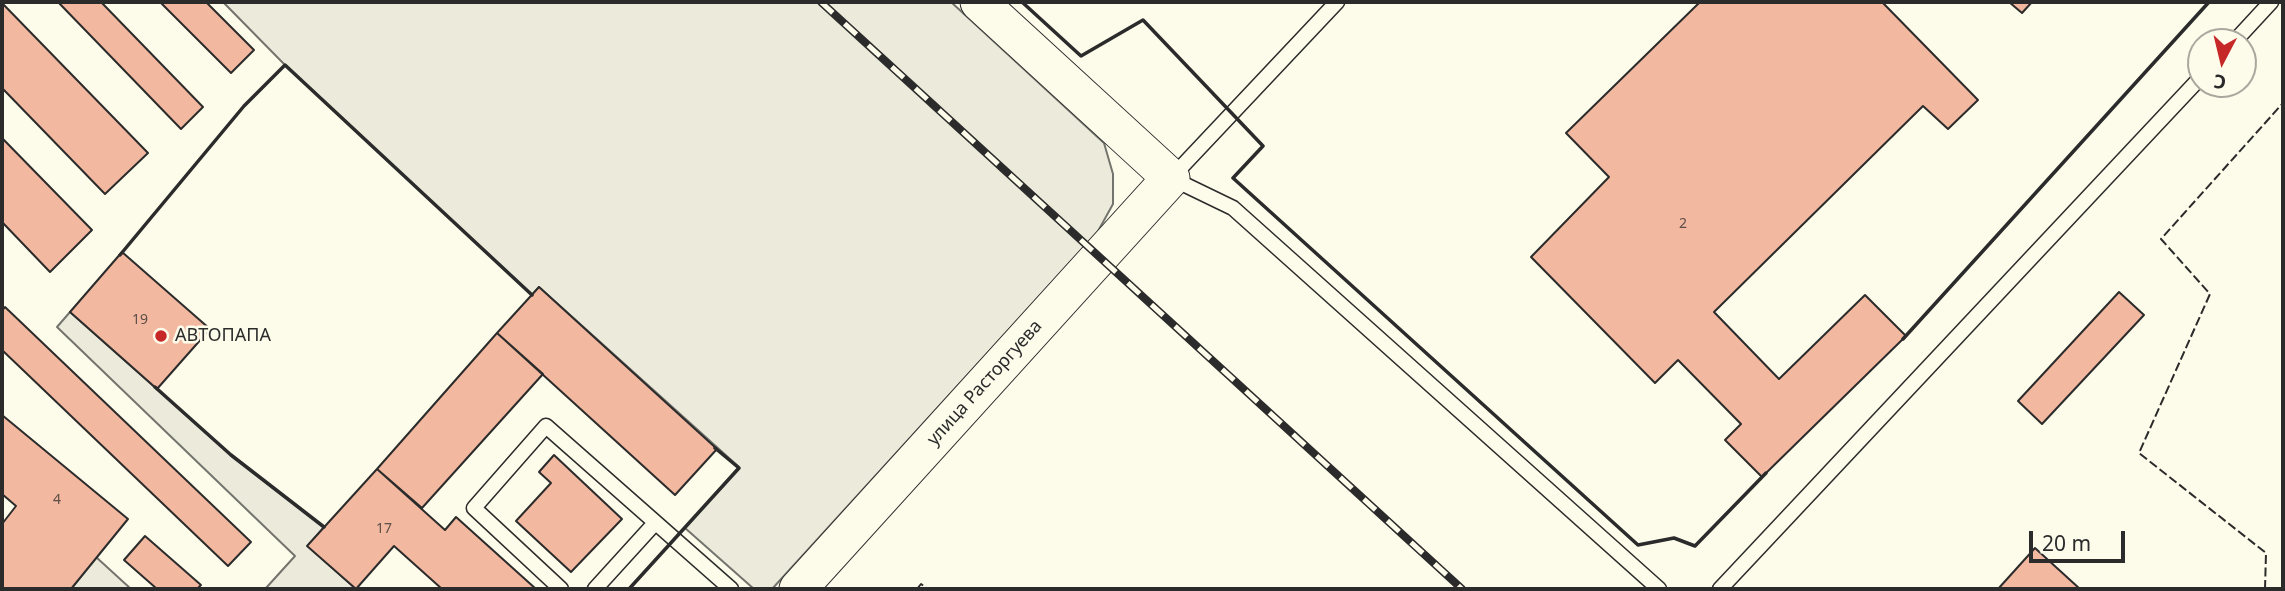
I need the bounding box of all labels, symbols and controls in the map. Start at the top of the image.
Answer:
north arrow [2187,28,2257,98]
text: С [2212,68,2227,96]
house number: 2 [1679,216,1687,232]
house number: 19 [132,312,148,328]
street label: улица Расторгуева [923,316,1047,450]
place label: АВТОПАПА [175,325,271,347]
marker: АВТОПАПА [153,328,169,344]
house number: 4 [53,492,61,508]
scale bar [2033,518,2129,562]
house number: 17 [376,521,392,537]
text: 20 m [2042,529,2091,557]

